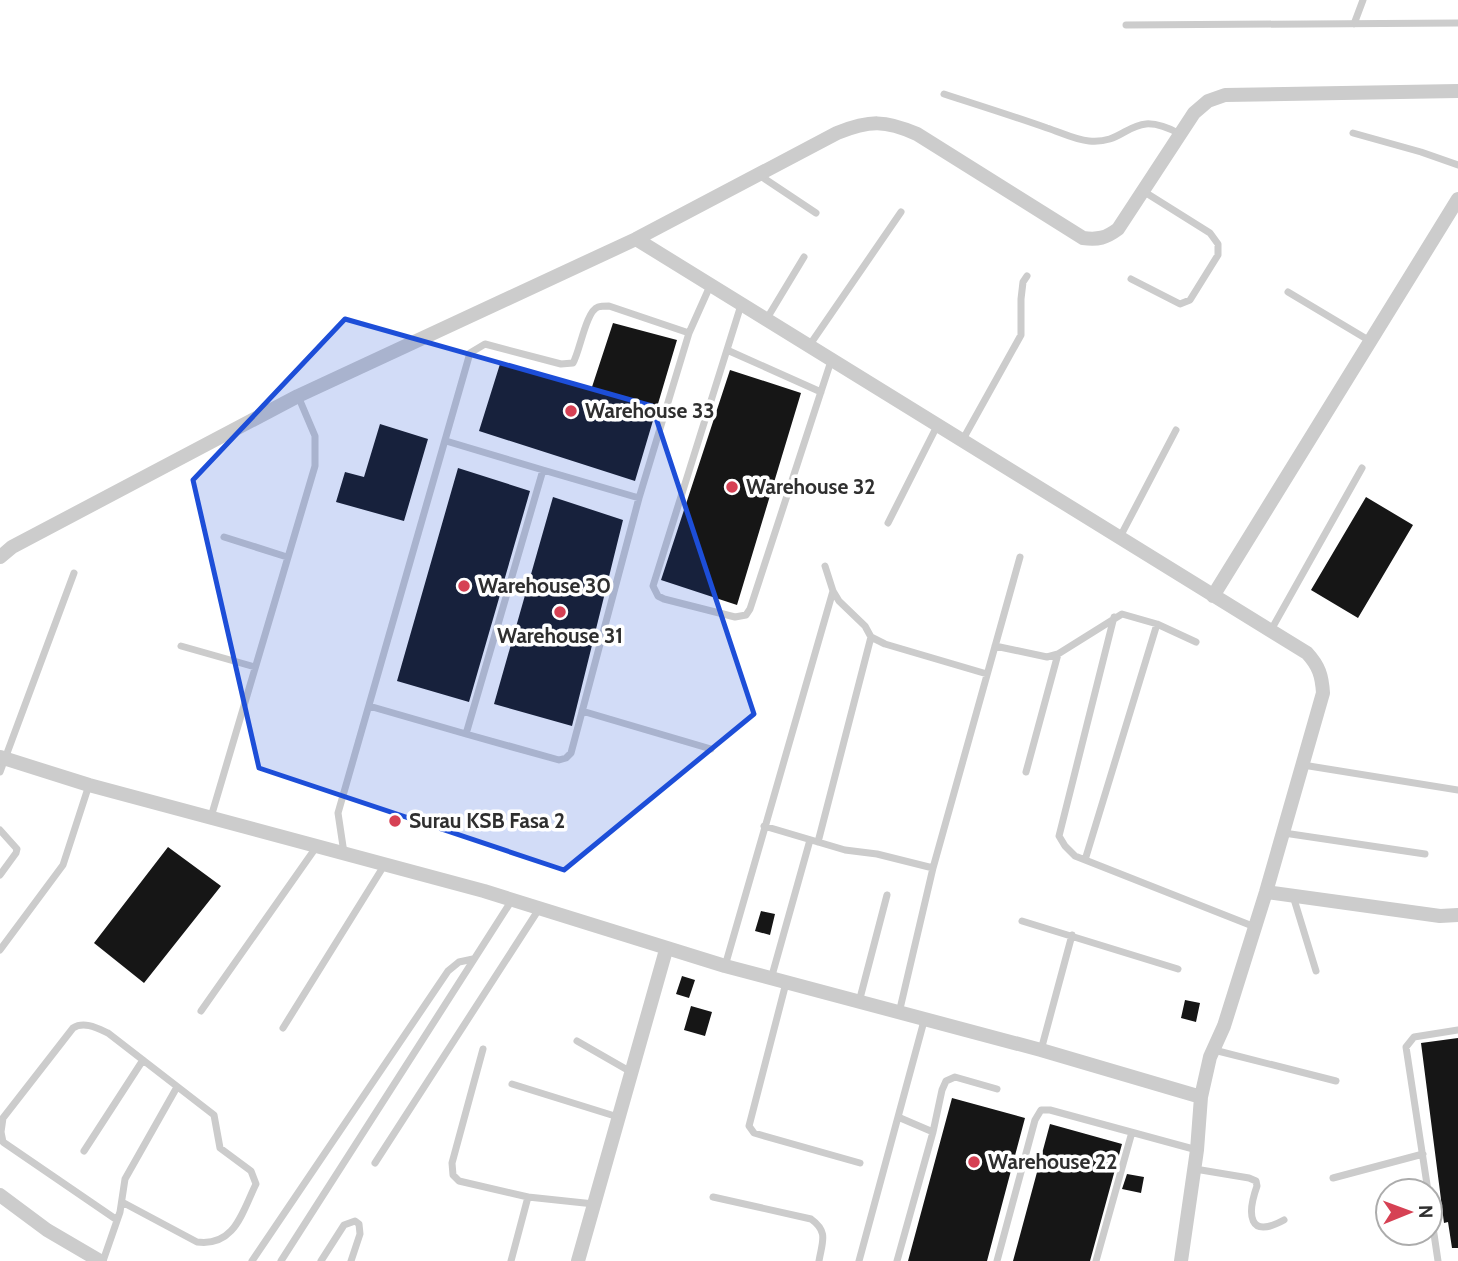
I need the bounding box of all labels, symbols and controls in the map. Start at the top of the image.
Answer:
place label: Warehouse 33 [585,398,715,423]
marker: Warehouse 33 [563,403,579,419]
place label: Warehouse 32 [746,474,875,499]
marker: Warehouse 32 [724,479,740,495]
place label: Warehouse 30 [478,573,611,598]
marker: Warehouse 30 [456,578,472,594]
marker: Warehouse 31 [552,604,568,620]
place label: Warehouse 31 [497,623,623,648]
place label: Surau KSB Fasa 2 [409,808,565,833]
marker: Surau KSB Fasa 2 [387,813,403,829]
place label: Warehouse 22 [988,1149,1117,1174]
marker: Warehouse 22 [966,1154,982,1170]
north arrow [1374,1177,1444,1247]
text: N [1414,1205,1437,1219]

